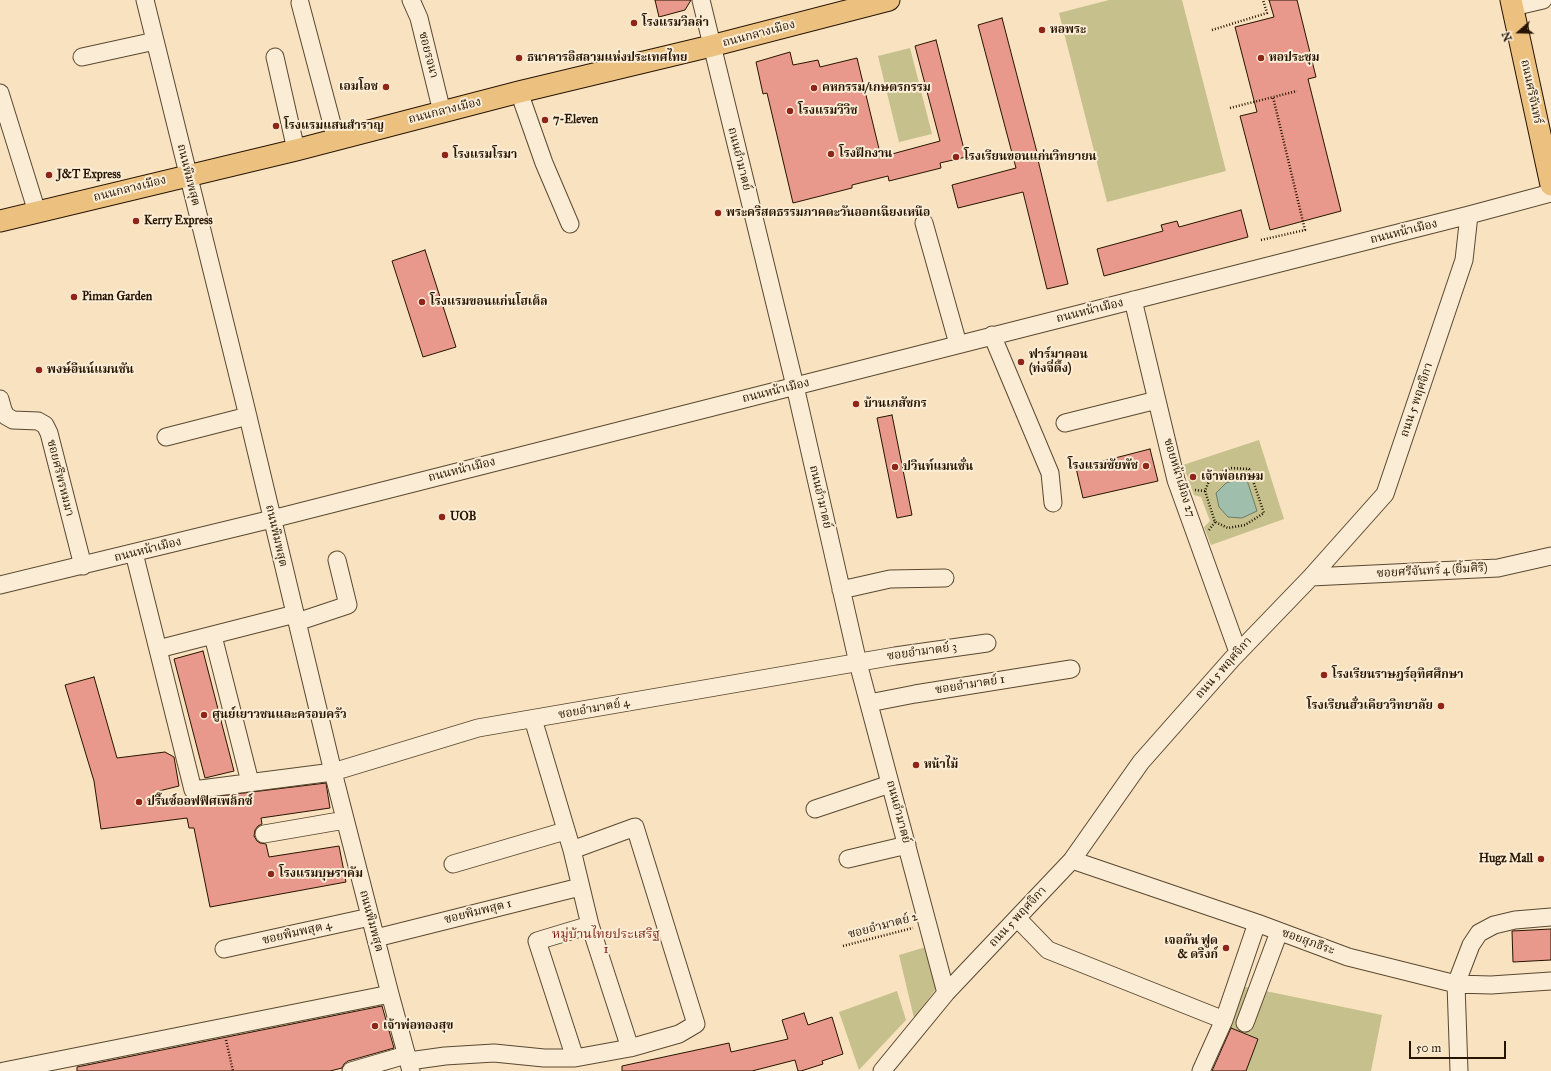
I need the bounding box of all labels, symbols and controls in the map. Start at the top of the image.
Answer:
north arrow [1499,12,1539,52]
place label: โรงแรมวิลล่า [642,16,709,30]
street label: ถนนกลางเมือง [721,17,797,51]
marker: โรงแรมวิลล่า [629,18,639,28]
place label: หอพระ [1050,23,1086,37]
marker: หอพระ [1037,25,1047,35]
street label: ซอยรจนา [415,30,441,80]
text: N [1500,30,1515,43]
place label: ธนาคารอิสลามแห่งประเทศไทย [527,51,687,65]
place label: หอประชุม [1269,51,1319,65]
marker: ธนาคารอิสลามแห่งประเทศไทย [514,53,524,63]
marker: หอประชุม [1256,53,1266,63]
street label: ถนนศรีจันทร์ [1517,58,1545,126]
place label: เอมโอช [339,80,378,94]
place label: คหกรรม/เกษตรกรรม [822,81,931,95]
marker: เอมโอช [381,82,391,92]
marker: คหกรรม/เกษตรกรรม [809,83,819,93]
street label: ถนนกลางเมือง [407,95,483,127]
place label: โรงแรมวีวิช [798,104,858,118]
marker: โรงแรมวีวิช [785,106,795,116]
place label: 7-Eleven [553,113,598,127]
marker: 7-Eleven [540,115,550,125]
place label: โรงแรมแสนสำราญ [284,119,384,133]
marker: โรงแรมแสนสำราญ [271,121,281,131]
street label: ถนนอำมาตย์ [724,126,754,192]
street label: ถนนพิมพสุต [173,143,203,207]
place label: โรงฝึกงาน [839,147,892,161]
place label: โรงแรมโรมา [453,148,517,162]
marker: โรงฝึกงาน [826,149,836,159]
marker: โรงแรมโรมา [440,150,450,160]
place label: โรงเรียนขอนแก่นวิทยายน [964,150,1097,164]
marker: โรงเรียนขอนแก่นวิทยายน [951,152,961,162]
place label: J&T Express [57,168,121,182]
marker: J&T Express [44,170,54,180]
street label: ถนนกลางเมือง [92,173,168,205]
place label: พระคริสตธรรมภาคตะวันออกเฉียงเหนือ [726,206,930,220]
marker: พระคริสตธรรมภาคตะวันออกเฉียงเหนือ [713,208,723,218]
place label: Kerry Express [144,214,213,228]
marker: Kerry Express [131,216,141,226]
street label: ถนนหน้าเมือง [1369,217,1439,247]
place label: Piman Garden [82,290,152,304]
marker: Piman Garden [69,292,79,302]
place label: โรงแรมขอนแก่นโฮเต็ล [430,295,548,309]
street label: ถนนหน้าเมือง [1055,296,1125,326]
marker: โรงแรมขอนแก่นโฮเต็ล [417,297,427,307]
place label: ฟาร์มาคอน (ท่งจี่ตึ้ง) [1029,348,1088,376]
marker: ฟาร์มาคอน (ท่งจี่ตึ้ง) [1016,357,1026,367]
street label: ถนน 5 พฤศจิกา [1398,361,1436,439]
place label: พงษ์อินน์แมนชัน [47,363,134,377]
marker: พงษ์อินน์แมนชัน [34,365,44,375]
street label: ถนนหน้าเมือง [741,376,811,406]
place label: บ้านเภสัชกร [864,397,927,411]
marker: บ้านเภสัชกร [851,399,861,409]
street label: ซอยหน้าเมือง 27 [1160,437,1198,519]
street label: ซอยศรีพรหมมา [43,438,77,518]
street label: ถนนหน้าเมือง [427,455,497,485]
place label: โรงแรมชัยพัช [1068,459,1138,473]
place label: ปวินท์แมนชั่น [903,460,973,474]
marker: โรงแรมชัยพัช [1141,461,1151,471]
marker: ปวินท์แมนชั่น [890,462,900,472]
street label: ถนนอำมาตย์ [806,464,834,530]
place label: เจ้าพ่อเกษม [1201,470,1264,484]
marker: เจ้าพ่อเกษม [1188,472,1198,482]
street label: ถนนพิมพสุต [262,504,290,568]
place label: UOB [450,510,476,524]
marker: UOB [437,512,447,522]
street label: ถนนหน้าเมือง [113,535,183,565]
street label: ซอยศรีจันทร์ 4 (ยิ้มศิริ) [1376,561,1488,581]
street label: ถนน 5 พฤศจิกา [1193,634,1255,702]
street label: ซอยอำมาตย์ 3 [886,640,958,664]
place label: โรงเรียนราษฎร์อุทิศศึกษา [1332,668,1464,682]
marker: โรงเรียนราษฎร์อุทิศศึกษา [1319,670,1329,680]
street label: ซอยอำมาตย์ 1 [934,672,1006,698]
street label: ซอยอำมาตย์ 4 [557,696,631,722]
place label: โรงเรียนฮั่วเคียววิทยาลัย [1307,699,1433,713]
marker: โรงเรียนฮั่วเคียววิทยาลัย [1436,701,1446,711]
place label: ศูนย์เยาวชนและครอบครัว [212,708,347,722]
marker: ศูนย์เยาวชนและครอบครัว [199,710,209,720]
place label: หน้าไม้ [924,758,958,772]
marker: หน้าไม้ [911,760,921,770]
street label: ถนนอำมาตย์ [883,779,913,845]
place label: ปริ๊นซ์ออฟฟิศเพล็กซ์ [147,795,253,809]
marker: ปริ๊นซ์ออฟฟิศเพล็กซ์ [134,797,144,807]
place label: Hugz Mall [1479,852,1533,866]
marker: Hugz Mall [1536,854,1546,864]
place label: โรงแรมบุษราคัม [279,867,363,881]
marker: โรงแรมบุษราคัม [266,869,276,879]
street label: ถนน 5 พฤศจิกา [986,884,1050,950]
street label: ถนนพิมพสุต [356,889,386,953]
street label: ซอยพิมพสุต 1 [443,897,513,927]
street label: ซอยอำมาตย์ 2 [847,910,919,942]
street label: ซอยพิมพสุต 4 [261,918,333,948]
street label: ซอยสุภธีระ [1280,926,1336,958]
district label: หมู่บ้านไทยประเสริฐ 1 [552,927,660,958]
place label: เจอกัน ฟูด & ดริงก์ [1164,934,1218,962]
marker: เจอกัน ฟูด & ดริงก์ [1221,943,1231,953]
place label: เจ้าพ่อทองสุข [383,1019,453,1033]
marker: เจ้าพ่อทองสุข [370,1021,380,1031]
scale bar [1411,1033,1508,1059]
text: 50 m [1416,1041,1441,1055]

